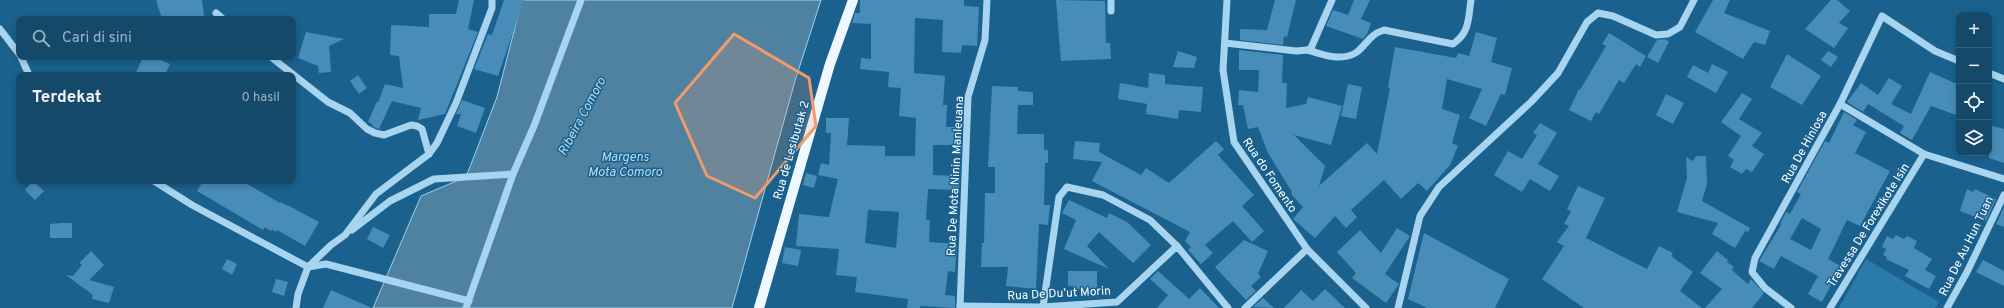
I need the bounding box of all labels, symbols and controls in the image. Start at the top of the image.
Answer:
map controls [1956,12,1992,156]
button: + [1956,12,1992,48]
search box [16,16,296,60]
icon: search [30,27,52,49]
text: Cari di sini [62,29,132,48]
button: − [1956,48,1992,84]
water label: Ribeira Comoro [555,75,610,159]
button: locate [1956,84,1992,120]
text: Terdekat [32,87,101,109]
text: 0 hasil [242,90,280,106]
street label: Rua De Mota Ninin Manleuana [944,96,968,257]
street label: Rua de Lesibutak 2 [770,99,814,202]
street label: Rua De Hinlosa [1778,108,1831,187]
button: layers [1956,120,1992,156]
street label: Rua do Fomento [1238,135,1300,216]
water label: Margens Mota Comoro [588,150,662,181]
street label: Travessa De Forexikote Isin [1824,160,1914,291]
street label: Rua De Au Hun Tuan [1936,194,1998,299]
street label: Rua De Du’ut Morin [1007,283,1111,305]

